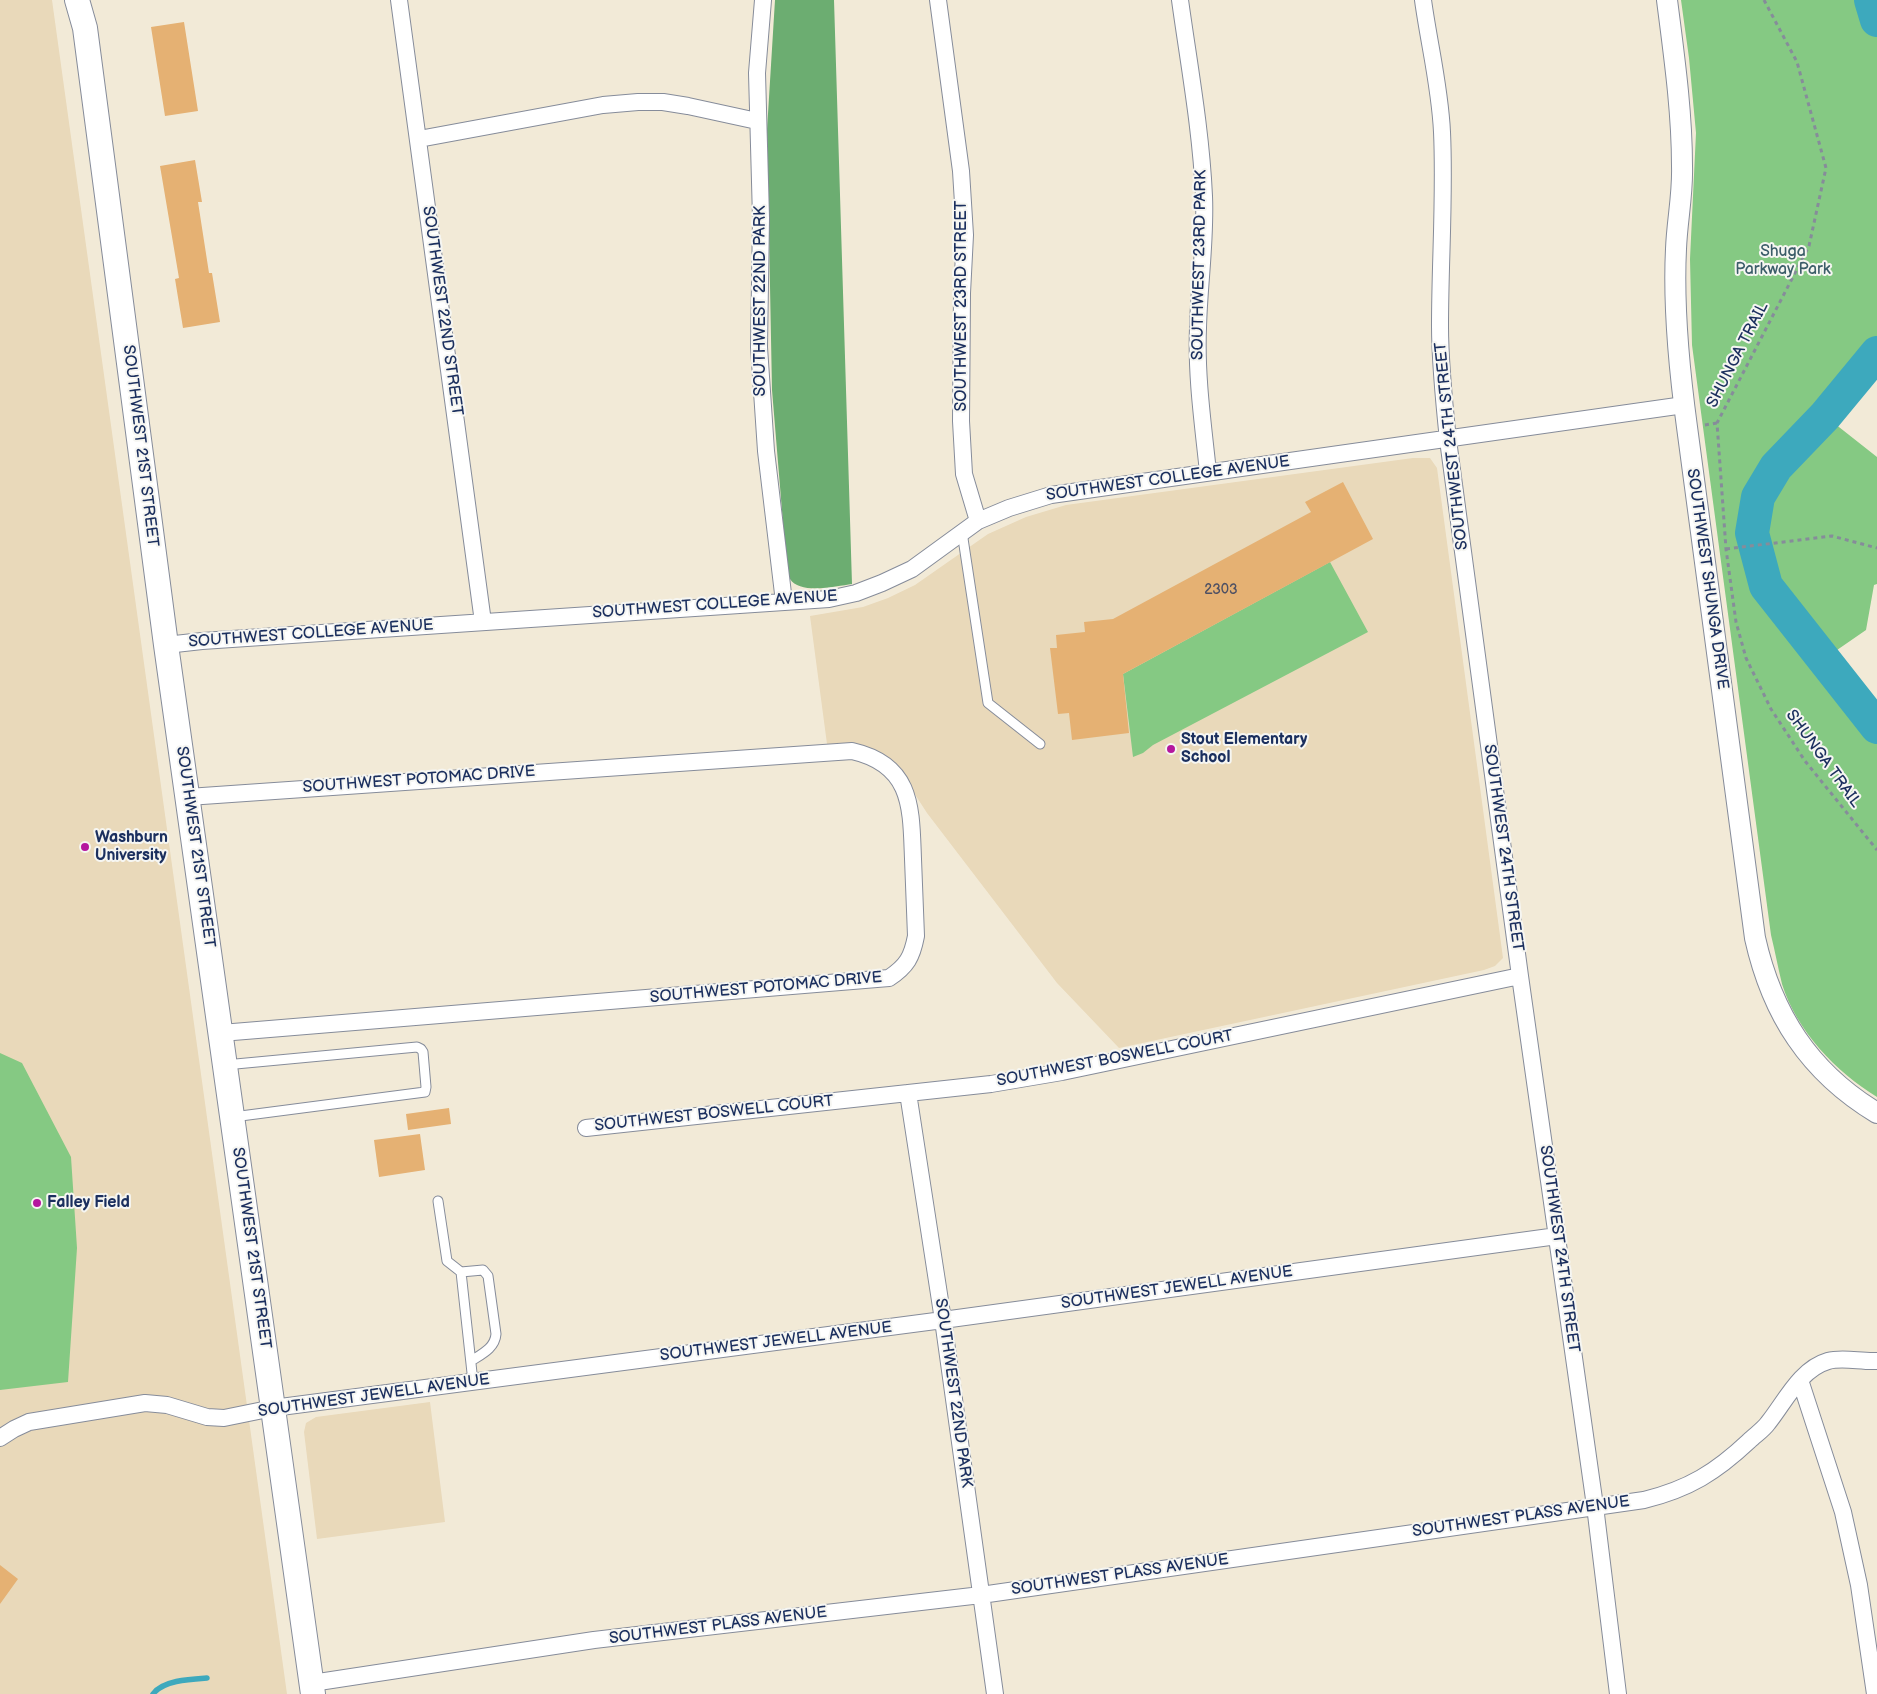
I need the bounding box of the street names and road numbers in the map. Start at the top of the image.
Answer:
street label: SOUTHWEST 23RD PARK [1189,170,1211,360]
street label: SOUTHWEST 23RD STREET [952,201,972,411]
street label: SOUTHWEST 22ND STREET [418,205,466,417]
street label: SOUTHWEST 22ND PARK [751,206,771,396]
street label: SHUNGA TRAIL [1703,299,1773,411]
street label: SOUTHWEST 24TH STREET [1432,341,1472,551]
street label: SOUTHWEST 21ST STREET [118,344,162,548]
street label: SOUTHWEST COLLEGE AVENUE [1045,452,1291,506]
street label: SOUTHWEST SHUNGA DRIVE [1682,467,1732,691]
street label: SOUTHWEST COLLEGE AVENUE [592,587,838,623]
street label: SOUTHWEST COLLEGE AVENUE [188,616,434,652]
street label: SHUNGA TRAIL [1781,706,1865,812]
street label: SOUTHWEST 24TH STREET [1479,743,1527,953]
street label: SOUTHWEST 21ST STREET [171,745,219,949]
street label: SOUTHWEST POTOMAC DRIVE [302,762,536,798]
street label: SOUTHWEST POTOMAC DRIVE [649,968,883,1008]
street label: SOUTHWEST BOSWELL COURT [995,1027,1235,1091]
street label: SOUTHWEST BOSWELL COURT [593,1092,835,1136]
street label: SOUTHWEST 24TH STREET [1535,1144,1583,1354]
street label: SOUTHWEST 21ST STREET [227,1146,275,1350]
street label: SOUTHWEST JEWELL AVENUE [1060,1262,1294,1314]
street label: SOUTHWEST 22ND PARK [930,1297,976,1489]
street label: SOUTHWEST JEWELL AVENUE [659,1318,893,1366]
street label: SOUTHWEST JEWELL AVENUE [257,1370,491,1422]
street label: SOUTHWEST PLASS AVENUE [1411,1492,1631,1542]
street label: SOUTHWEST PLASS AVENUE [1010,1550,1230,1600]
street label: SOUTHWEST PLASS AVENUE [608,1603,828,1649]

